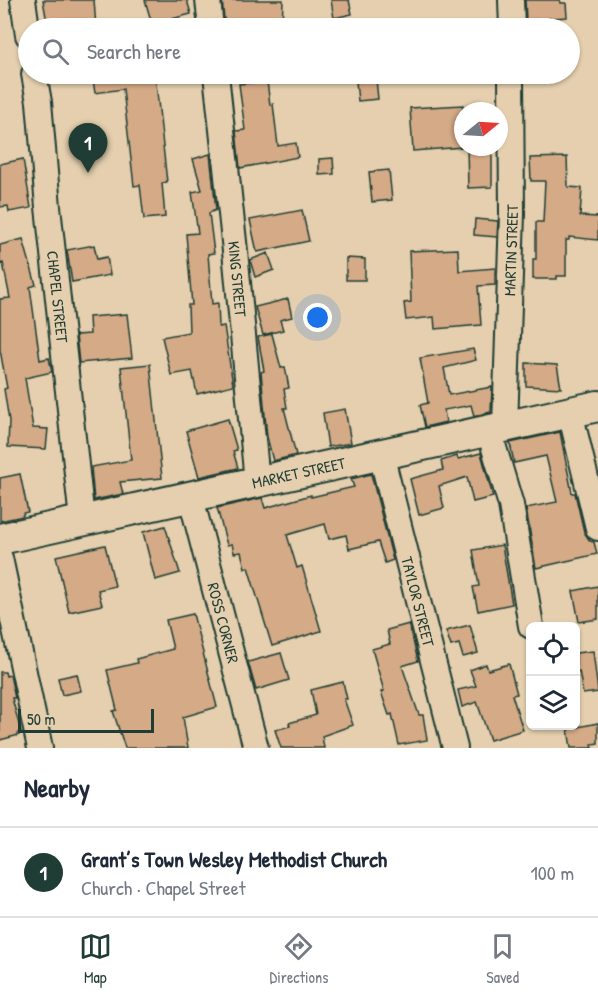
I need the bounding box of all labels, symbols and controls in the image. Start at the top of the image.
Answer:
search box [18,18,580,84]
icon: search [39,35,72,68]
text: Search here [87,36,181,66]
north arrow [454,102,508,156]
pin: 1 [68,124,107,173]
street label: MARTIN STREET [498,204,523,296]
street label: KING STREET [223,240,252,318]
street label: CHAPEL STREET [42,250,74,344]
your location [303,303,332,332]
street label: MARKET STREET [250,451,348,494]
street label: TAYLOR STREET [396,554,440,649]
street label: ROSS CORNER [202,580,244,665]
map controls [526,622,580,730]
button: locate [526,622,580,676]
button: layers [526,676,580,730]
scale bar [18,706,154,734]
text: 50 m [27,708,56,730]
text: Nearby [24,770,90,805]
text: Grant’s Town Wesley Methodist Church [81,844,387,874]
text: 1 [40,859,47,886]
text: 100 m [531,859,574,886]
text: Church · Chapel Street [81,874,246,901]
tab: Map [79,930,112,988]
tab: Directions [270,930,328,988]
tab: Saved [486,930,519,988]

